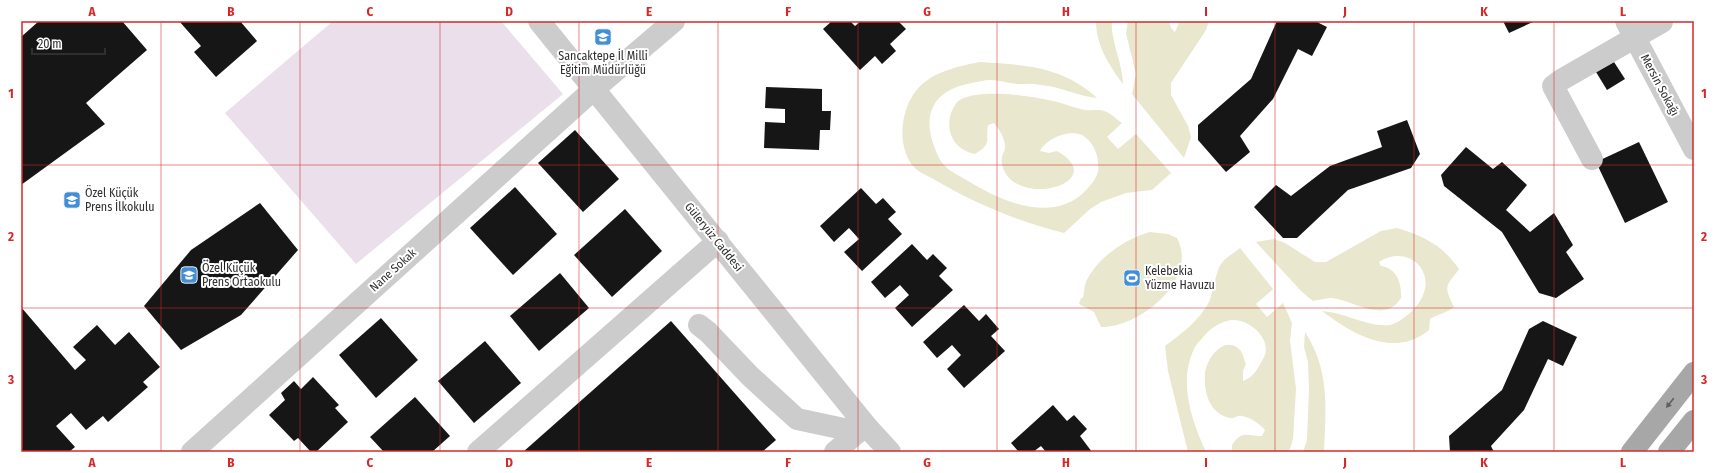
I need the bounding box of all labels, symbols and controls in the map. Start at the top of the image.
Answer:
text: A [87,4,96,19]
text: B [227,4,235,19]
text: C [367,4,374,19]
text: D [505,4,513,19]
text: E [646,4,652,19]
text: F [785,4,791,19]
text: G [923,4,931,19]
text: H [1062,4,1070,19]
text: I [1204,4,1208,19]
text: J [1342,4,1347,19]
text: K [1480,4,1488,19]
text: L [1620,4,1626,19]
school or university icon: Sancaktepe İl Milli Eğitim Müdürlüğü [593,27,613,47]
scale bar [32,30,105,56]
text: 20 m [38,37,62,51]
place label: Sancaktepe İl Milli Eğitim Müdürlüğü [558,48,648,77]
street label: Mersin Sokağı [1638,52,1682,118]
text: 1 [8,86,14,101]
text: 1 [1701,86,1707,101]
place label: Özel Küçük Prens İlkokulu [85,184,154,214]
school or university icon: Özel Küçük Prens İlkokulu [62,190,82,210]
street label: Güleryüz Caddesi [682,200,746,274]
text: 2 [7,229,14,244]
text: 2 [1700,229,1707,244]
street label: Nane Sokak [367,245,419,294]
place label: Özel Küçük Prens Ortaokulu [202,259,281,289]
place label: Kelebekia Yüzme Havuzu [1145,264,1215,292]
school or university icon: Özel Küçük Prens Ortaokulu [179,265,199,285]
sports icon: Kelebekia Yüzme Havuzu [1122,268,1142,288]
text: 3 [7,372,14,387]
text: 3 [1700,372,1707,387]
one-way arrow [1666,398,1674,409]
text: A [87,455,96,470]
text: B [227,455,235,470]
text: C [367,455,374,470]
text: D [505,455,513,470]
text: E [646,455,652,470]
text: F [785,455,791,470]
text: G [923,455,931,470]
text: H [1062,455,1070,470]
text: I [1204,455,1208,470]
text: J [1342,455,1347,470]
text: K [1480,455,1488,470]
text: L [1620,455,1626,470]

